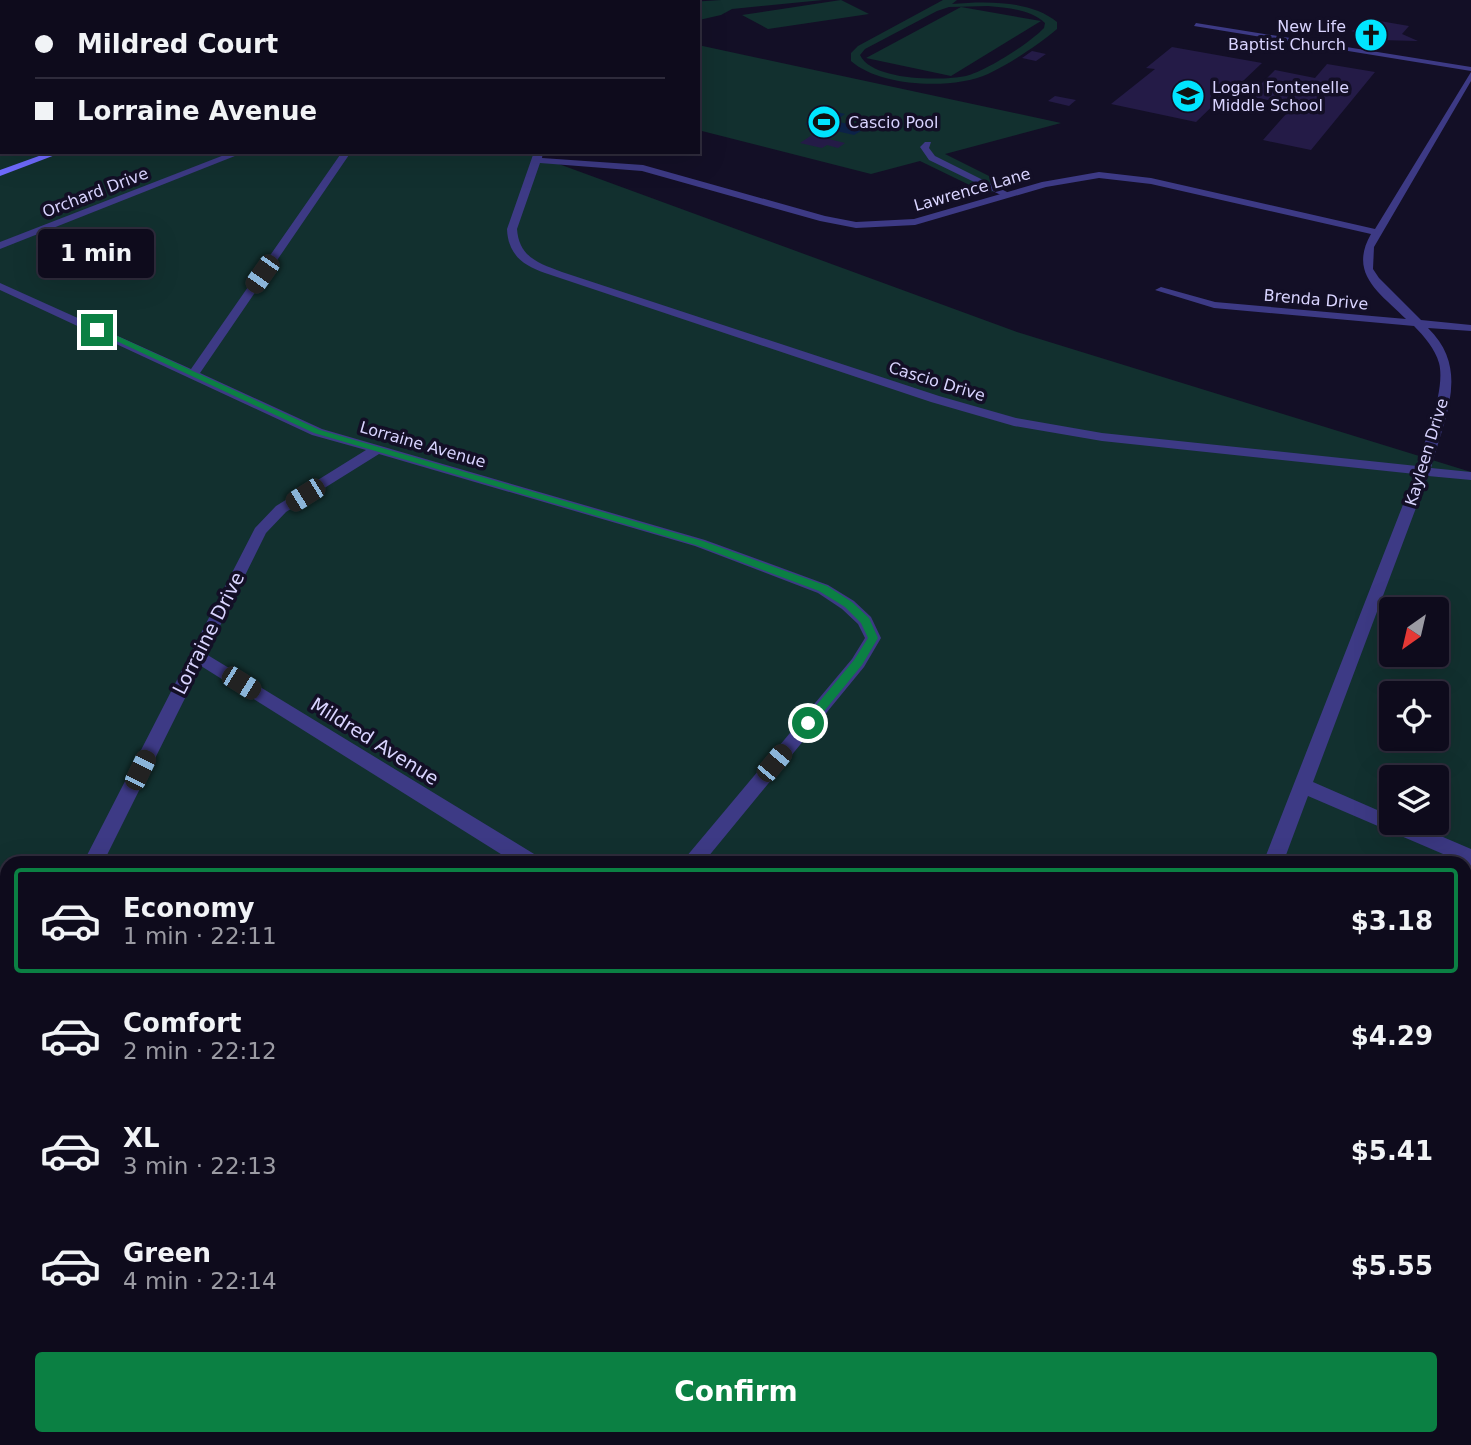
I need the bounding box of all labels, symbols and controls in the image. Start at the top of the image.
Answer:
church icon: New Life Baptist Church [1352,16,1390,54]
place label: New Life Baptist Church [1228,17,1346,54]
text: Mildred Court [77,29,278,59]
school or university icon: Logan Fontenelle Middle School [1169,77,1207,115]
place label: Logan Fontenelle Middle School [1212,78,1349,115]
text: Lorraine Avenue [77,96,317,126]
sports icon: Cascio Pool [805,103,843,141]
place label: Cascio Pool [848,113,939,132]
street label: Orchard Drive [40,164,151,221]
street label: Lawrence Lane [912,164,1033,215]
callout: 1 min [39,229,155,278]
text: 1 min [60,240,132,266]
car [242,251,283,297]
street label: Brenda Drive [1263,285,1369,314]
route end [81,314,113,346]
street label: Cascio Drive [886,358,987,405]
street label: Kayleen Drive [1401,396,1452,508]
street label: Lorraine Avenue [358,417,488,472]
car [282,475,329,515]
street label: Lorraine Drive [168,568,248,698]
north arrow [1379,597,1449,667]
map controls [1379,597,1449,835]
car [218,663,265,703]
button: locate [1379,681,1449,751]
street label: Mildred Avenue [307,693,443,789]
route start [792,707,824,739]
car [753,740,796,786]
car [122,747,159,793]
button: layers [1379,765,1449,835]
icon: car [39,889,102,952]
text: Economy [123,893,254,923]
text: $3.18 [1351,906,1433,936]
text: 1 min · 22:11 [123,923,277,949]
icon: car [39,1004,102,1067]
text: Comfort [123,1008,241,1038]
text: $4.29 [1351,1021,1433,1051]
text: 2 min · 22:12 [123,1038,277,1064]
icon: car [39,1119,102,1182]
text: XL [123,1123,160,1153]
text: $5.41 [1351,1136,1433,1166]
text: 3 min · 22:13 [123,1153,277,1179]
icon: car [39,1234,102,1297]
text: Green [123,1238,211,1268]
text: $5.55 [1351,1251,1433,1281]
text: 4 min · 22:14 [123,1268,277,1294]
button: Confirm [35,1352,1437,1432]

